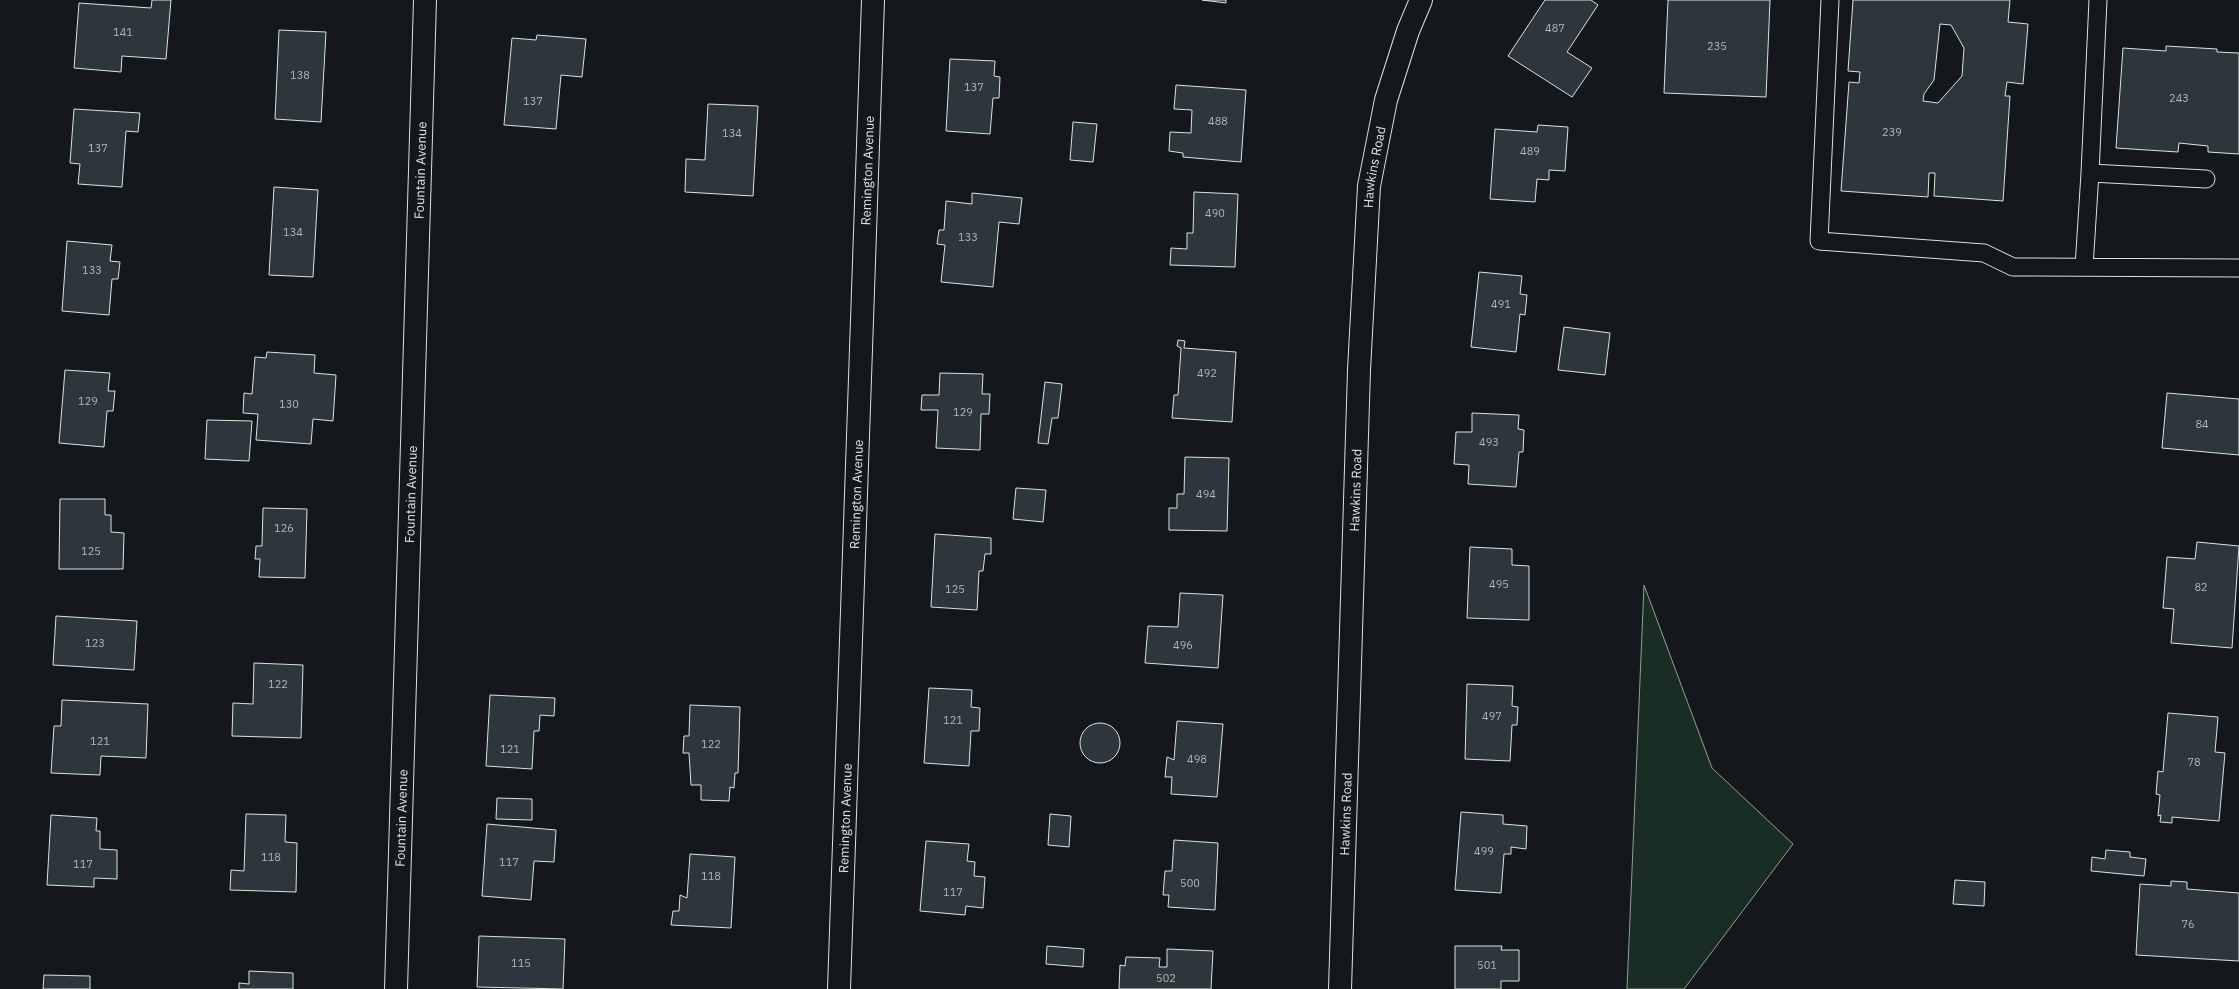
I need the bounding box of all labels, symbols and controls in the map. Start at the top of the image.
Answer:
house number: 487 [1545,21,1565,35]
house number: 141 [113,25,133,39]
house number: 235 [1707,39,1727,53]
house number: 138 [290,68,310,82]
house number: 137 [964,80,984,94]
house number: 243 [2169,91,2189,105]
house number: 137 [523,94,543,108]
house number: 488 [1208,114,1228,128]
street label: Remington Avenue [857,115,878,226]
street label: Fountain Avenue [410,121,430,219]
street label: Hawkins Road [1359,125,1389,208]
house number: 239 [1882,125,1902,139]
house number: 134 [722,126,742,140]
house number: 137 [88,141,108,155]
house number: 489 [1520,144,1540,158]
house number: 490 [1205,206,1225,220]
house number: 134 [283,225,303,239]
house number: 133 [958,230,978,244]
house number: 133 [82,263,102,277]
house number: 491 [1491,297,1511,311]
house number: 492 [1197,366,1217,380]
house number: 129 [78,394,98,408]
house number: 130 [279,397,299,411]
house number: 129 [953,405,973,419]
house number: 84 [2195,417,2209,431]
house number: 493 [1479,435,1499,449]
street label: Remington Avenue [846,439,866,549]
street label: Fountain Avenue [401,445,420,543]
street label: Hawkins Road [1346,449,1365,532]
house number: 494 [1196,487,1216,501]
house number: 126 [274,521,294,535]
house number: 125 [81,544,101,558]
house number: 495 [1489,577,1509,591]
house number: 82 [2194,580,2208,594]
house number: 125 [945,582,965,596]
house number: 123 [85,636,105,650]
house number: 496 [1173,638,1193,652]
house number: 122 [268,677,288,691]
house number: 497 [1482,709,1502,723]
house number: 121 [943,713,963,727]
house number: 121 [90,734,110,748]
house number: 122 [701,737,721,751]
house number: 121 [500,742,520,756]
house number: 498 [1187,752,1207,766]
house number: 78 [2187,755,2201,769]
street label: Remington Avenue [834,763,855,873]
street label: Fountain Avenue [391,769,411,867]
street label: Hawkins Road [1336,772,1355,856]
house number: 499 [1474,844,1494,858]
house number: 118 [261,850,281,864]
house number: 117 [499,855,519,869]
house number: 117 [73,857,93,871]
house number: 118 [701,869,721,883]
house number: 500 [1180,876,1200,890]
house number: 117 [943,885,963,899]
house number: 76 [2181,917,2195,931]
house number: 115 [511,956,531,970]
house number: 501 [1477,958,1497,972]
house number: 502 [1156,971,1176,985]

